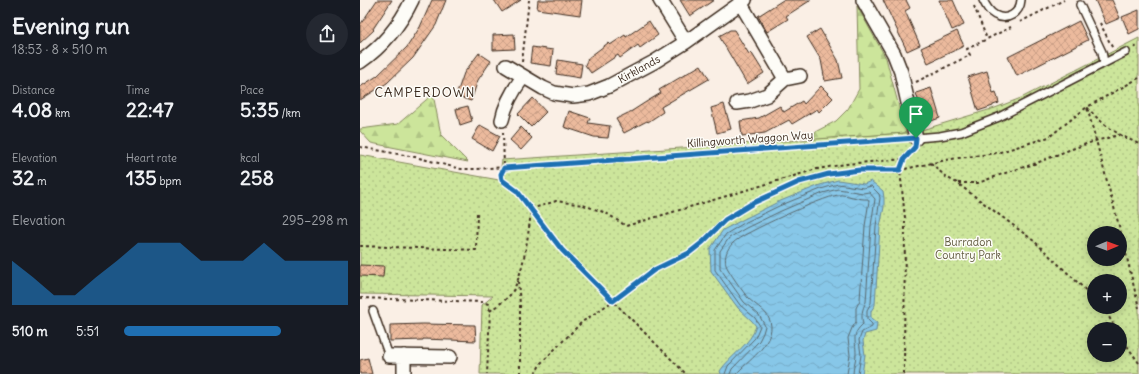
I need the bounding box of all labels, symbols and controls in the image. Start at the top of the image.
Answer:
text: Evening run [12,12,130,40]
button: share [306,13,348,55]
text: 18:53 · 8 × 510 m [12,41,107,58]
street label: Kirklands [616,52,662,86]
text: Distance [12,83,55,97]
text: Time [126,83,150,97]
text: Pace [240,83,264,97]
district label: CAMPERDOWN [374,84,476,101]
text: 4.08 [12,97,52,122]
text: 22:47 [126,97,174,122]
text: 5:35 [240,97,279,122]
pin [899,97,933,138]
icon: arrive [905,103,927,125]
text: km [52,106,70,120]
text: /km [279,106,301,120]
street label: Killingworth Waggon Way [686,128,814,150]
text: Elevation [12,151,57,165]
text: Heart rate [126,151,177,165]
text: kcal [240,151,260,165]
text: 32 [12,165,34,190]
text: 135 [126,165,157,190]
text: 258 [240,165,274,190]
text: m [34,174,47,188]
text: bpm [157,174,181,188]
text: Elevation [12,212,65,229]
text: 295–298 m [282,212,348,229]
north arrow [1087,226,1127,266]
map controls [1087,226,1127,362]
park label: Burradon Country Park [935,235,1001,262]
button: + [1087,274,1127,314]
button: − [1087,322,1127,362]
text: 510 m [12,323,48,340]
text: 5:51 [76,323,99,340]

